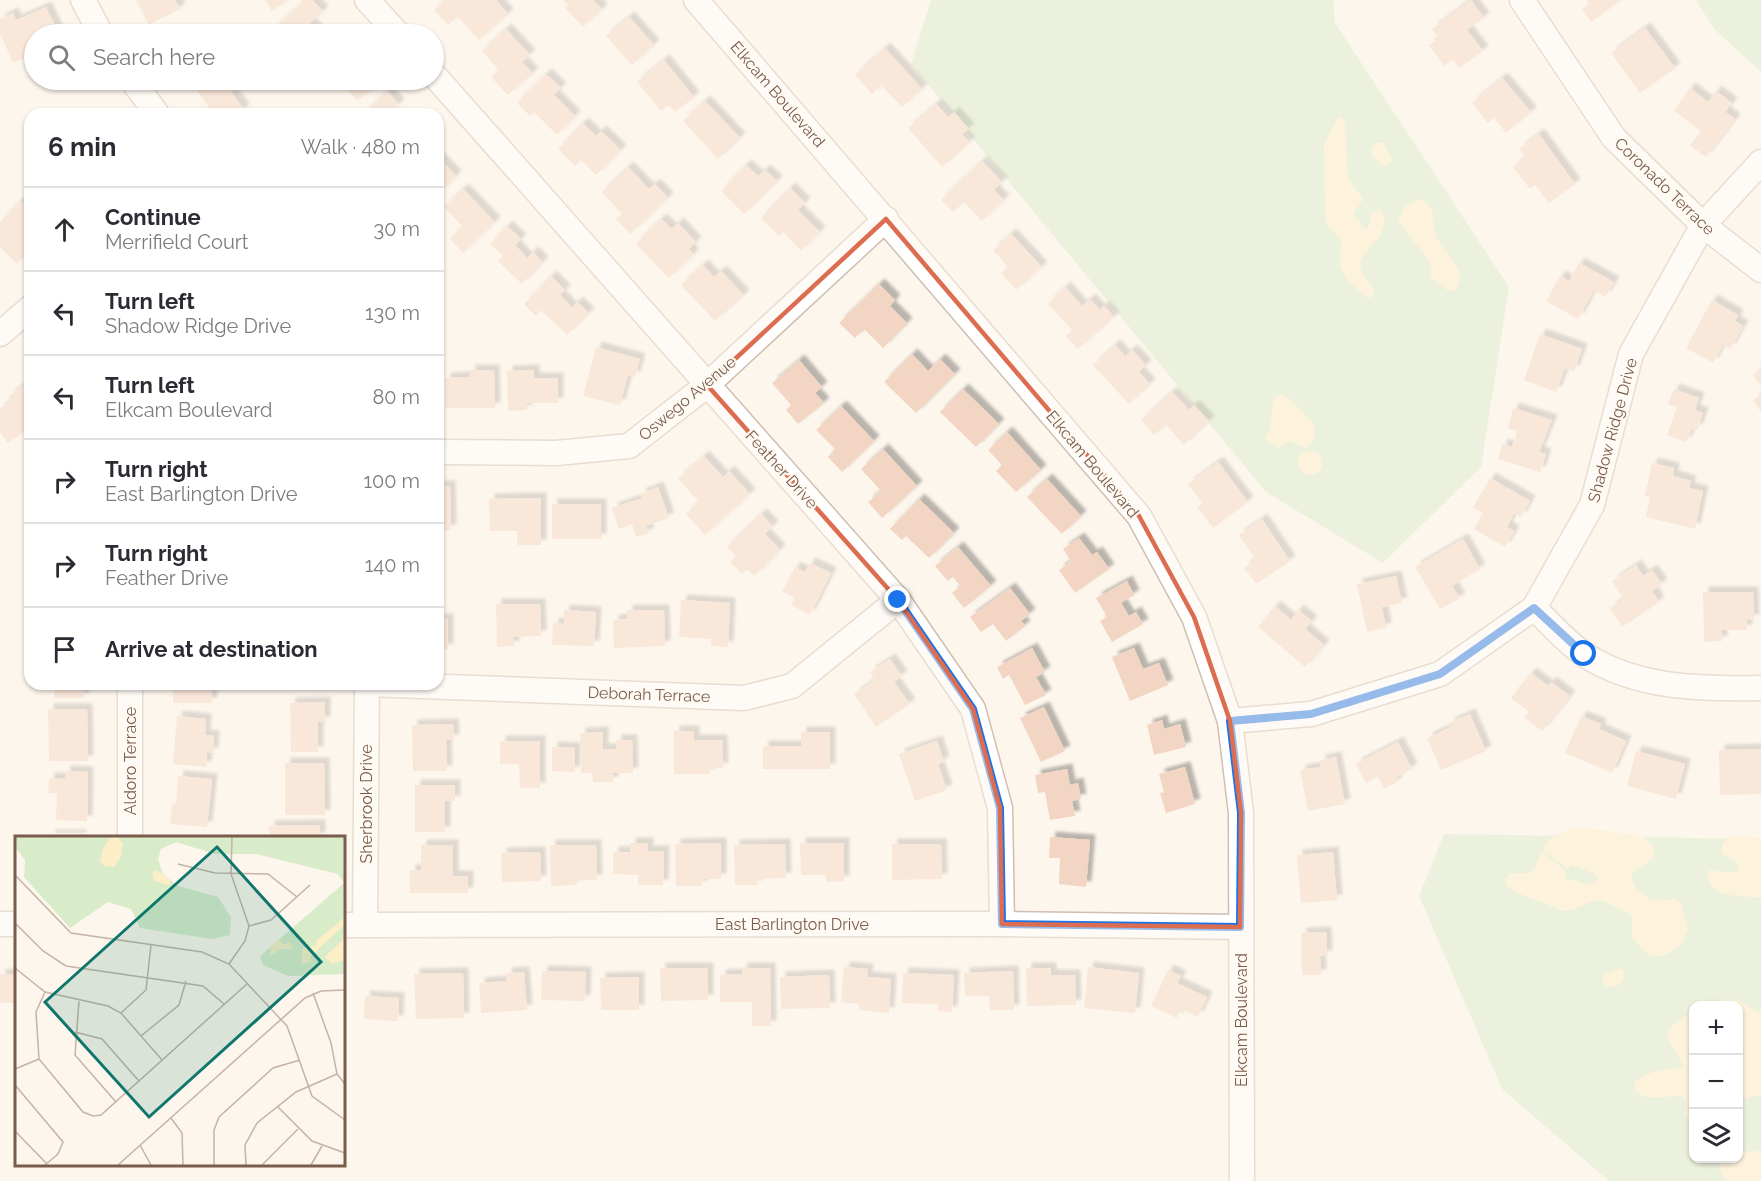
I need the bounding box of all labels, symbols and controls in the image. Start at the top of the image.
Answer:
search box [24,24,444,90]
street label: Elkcam Boulevard [726,38,829,151]
icon: search [45,41,78,74]
text: Search here [93,44,215,70]
text: 6 min [48,132,117,162]
street label: Coronado Terrace [1611,134,1719,239]
text: Walk · 480 m [301,135,420,159]
text: Continue [105,204,201,230]
icon: ahead [48,213,81,246]
text: 30 m [374,217,420,241]
text: Merrifield Court [105,230,249,254]
text: Turn left [105,288,195,314]
icon: left [48,297,81,330]
text: 130 m [365,301,420,325]
text: Shadow Ridge Drive [105,314,291,338]
street label: Oswego Avenue [635,352,740,444]
street label: Shadow Ridge Drive [1584,356,1641,505]
text: Turn left [105,372,195,398]
icon: left [48,381,81,414]
text: 80 m [372,385,420,409]
text: Elkcam Boulevard [105,398,273,422]
street label: Elkcam Boulevard [1042,407,1143,522]
street label: Feather Drive [742,426,822,512]
text: Turn right [105,456,208,482]
icon: right [48,465,81,498]
text: 100 m [363,469,420,493]
text: East Barlington Drive [105,482,297,506]
text: Turn right [105,540,208,566]
icon: right [48,549,81,582]
text: 140 m [365,553,420,577]
text: Feather Drive [105,566,228,590]
route end [884,586,910,612]
icon: arrive [48,633,81,666]
text: Arrive at destination [105,636,318,662]
route start [1570,640,1596,666]
street label: Deborah Terrace [587,683,711,706]
street label: Aldoro Terrace [121,707,140,815]
street label: Sherbrook Drive [357,744,376,864]
inset map [15,836,345,1166]
street label: East Barlington Drive [715,915,869,934]
street label: Elkcam Boulevard [1232,953,1251,1087]
map controls [1689,1001,1743,1163]
button: + [1689,1001,1743,1055]
button: − [1689,1055,1743,1109]
button: layers [1689,1109,1743,1163]

